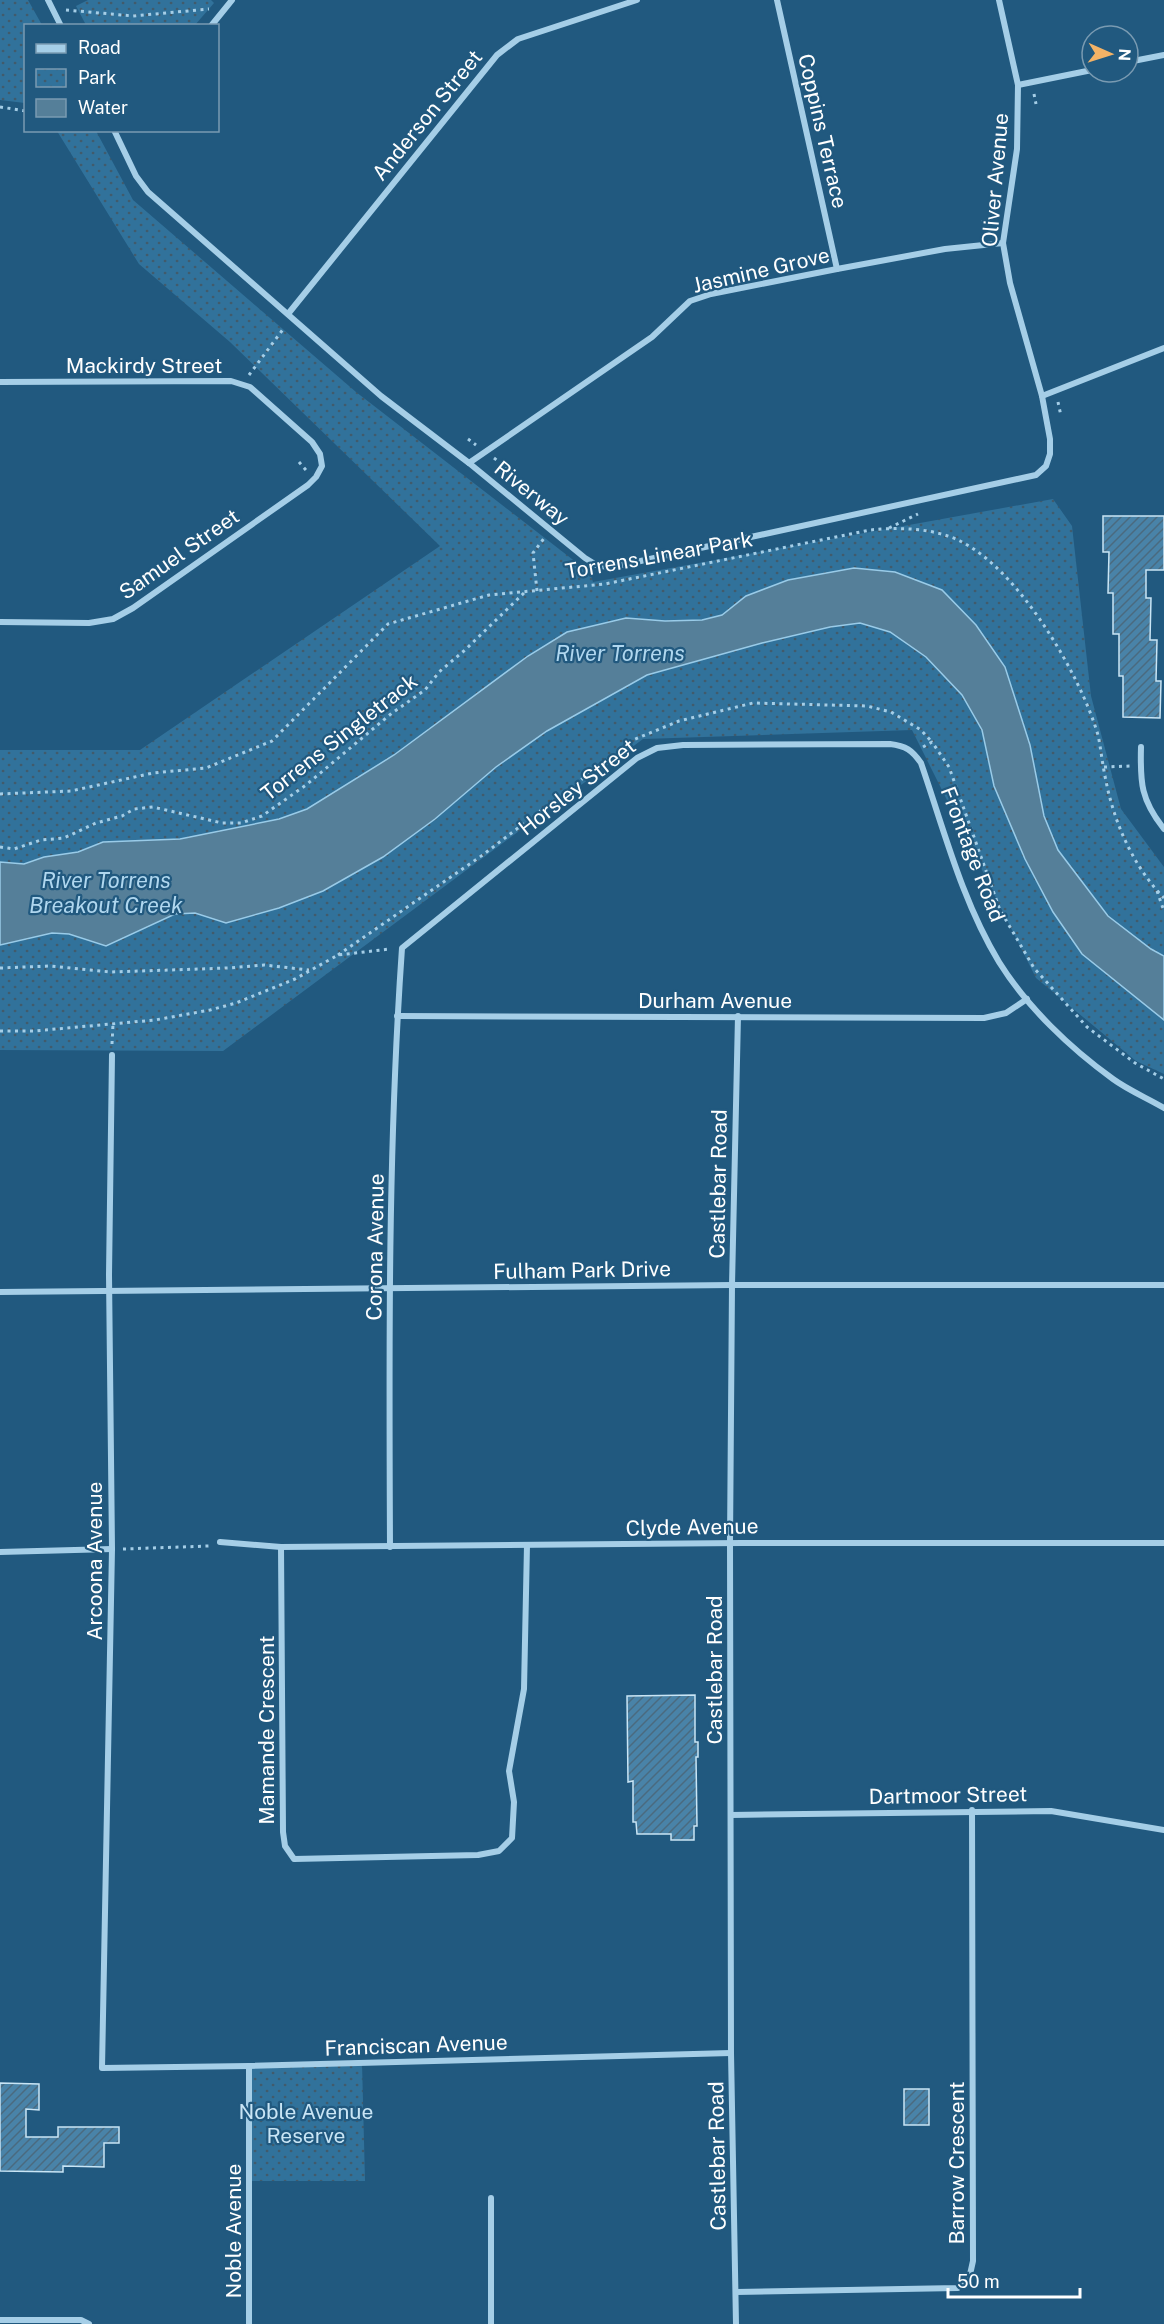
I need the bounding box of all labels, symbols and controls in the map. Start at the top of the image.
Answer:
legend [24,24,219,132]
north arrow [1080,24,1140,84]
text: Road [78,37,121,58]
street label: Anderson Street [367,45,487,185]
text: N [1115,48,1134,62]
street label: Coppins Terrace [793,51,853,211]
text: Park [78,67,116,88]
text: Water [78,97,128,118]
street label: Oliver Avenue [977,112,1013,248]
street label: Jasmine Grove [690,242,832,298]
street label: Mackirdy Street [66,353,222,378]
street label: Riverway [490,455,574,531]
street label: Samuel Street [114,503,244,605]
street label: Torrens Linear Park [563,526,755,584]
water label: River Torrens [555,640,685,666]
street label: Torrens Singletrack [256,668,422,806]
street label: Horsley Street [513,734,641,840]
street label: Frontage Road [936,783,1010,925]
water label: River Torrens Breakout Creek [29,867,183,918]
street label: Durham Avenue [638,988,792,1013]
street label: Castlebar Road [704,1109,732,1259]
street label: Corona Avenue [361,1173,389,1321]
street label: Fulham Park Drive [493,1256,671,1284]
street label: Arcoona Avenue [82,1482,107,1640]
street label: Clyde Avenue [625,1513,759,1541]
street label: Castlebar Road [702,1595,727,1745]
street label: Mamande Crescent [254,1635,279,1825]
street label: Dartmoor Street [868,1781,1028,1809]
street label: Franciscan Avenue [324,2029,508,2061]
street label: Castlebar Road [703,2081,731,2231]
street label: Barrow Crescent [944,2081,969,2245]
park label: Noble Avenue Reserve [239,2099,373,2148]
street label: Noble Avenue [221,2164,246,2298]
scale bar [948,2261,1080,2299]
text: 50 m [957,2271,1000,2292]

